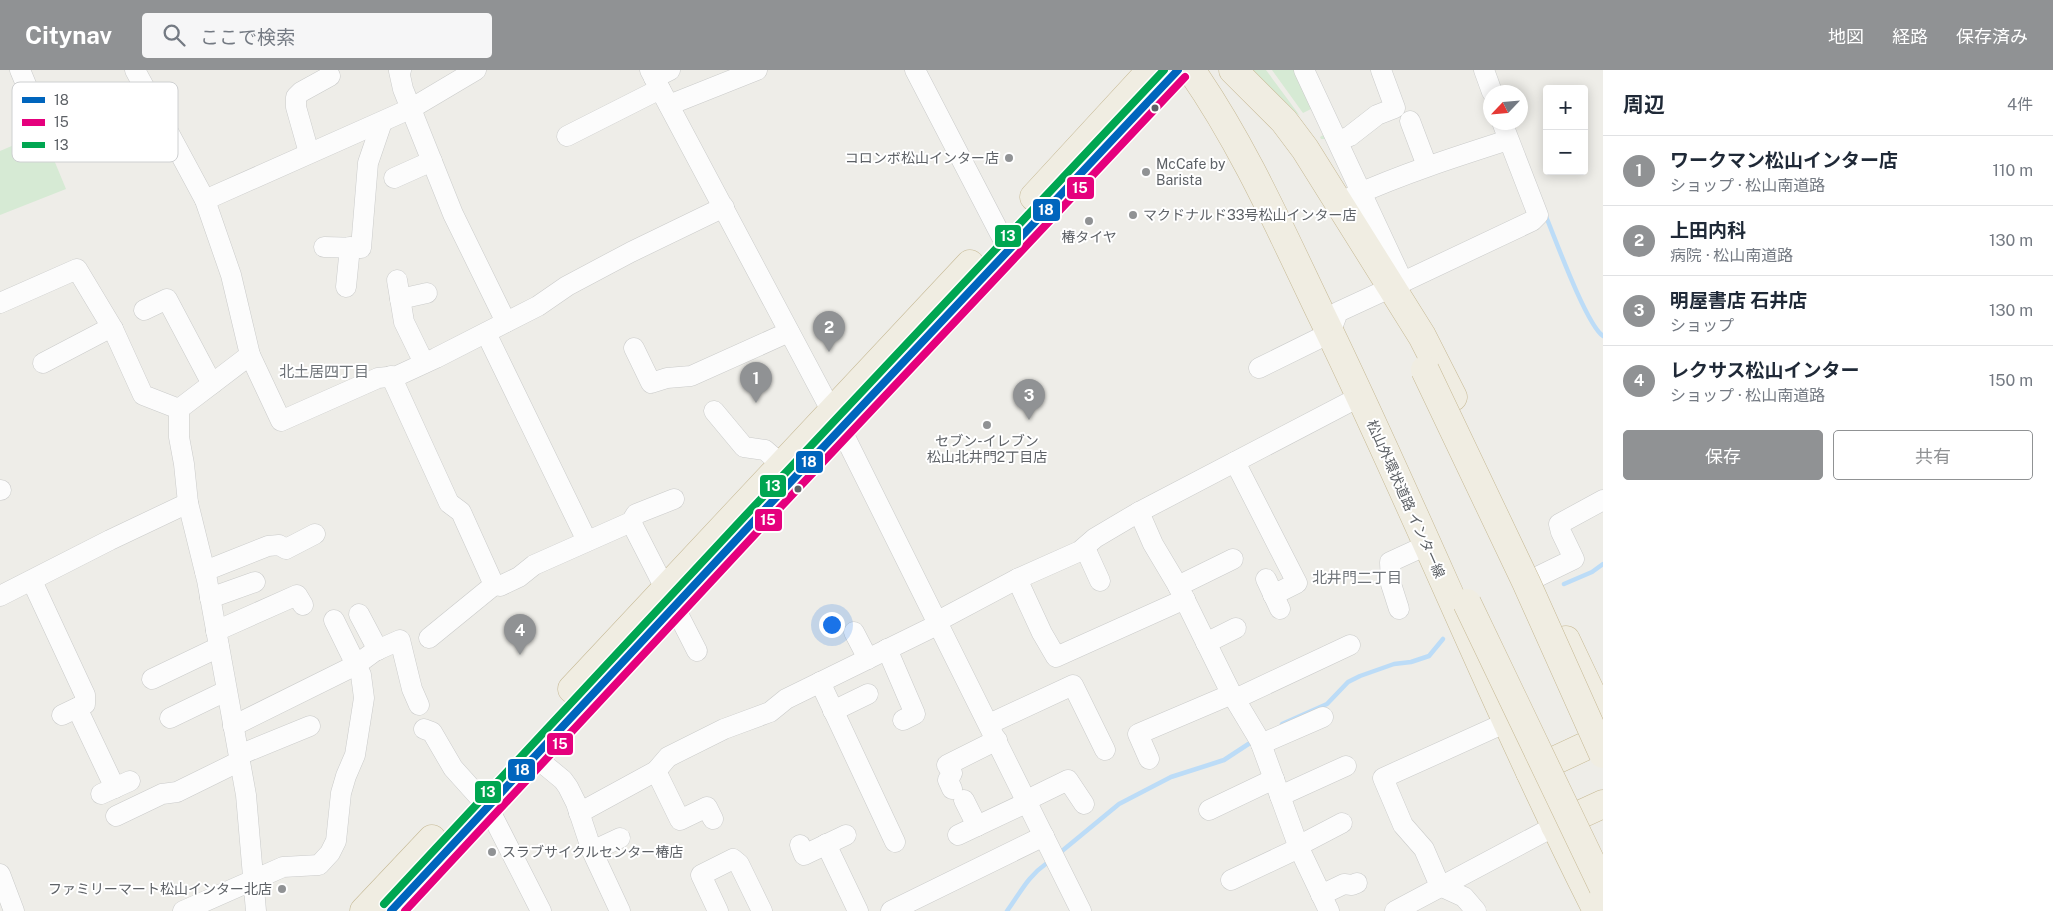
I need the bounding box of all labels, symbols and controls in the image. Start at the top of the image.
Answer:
search box [142,13,492,58]
text: Citynav [25,21,112,49]
icon: search [160,21,188,49]
text: ここで検索 [200,26,295,48]
text: 地図 [1828,26,1864,47]
text: 経路 [1892,26,1928,47]
text: 保存済み [1956,26,2028,47]
legend [12,82,178,162]
north arrow [1483,85,1528,130]
map controls [1543,85,1588,175]
button: + [1543,85,1588,130]
text: 18 [54,92,69,108]
text: 周辺 [1623,92,1665,117]
text: 4件 [2007,95,2033,114]
unlabelled marker [1150,103,1160,113]
text: 15 [54,114,69,130]
button: − [1543,130,1588,175]
text: 13 [54,137,69,153]
text: ワークマン松山インター店 [1670,149,1898,171]
place label: コロンボ松山インター店 [845,150,999,166]
marker: コロンボ松山インター店 [1003,152,1015,164]
place label: McCafe by Barista [1156,156,1226,188]
text: 1 [1636,161,1642,180]
text: 110 m [1992,161,2033,180]
marker: McCafe by Barista [1140,166,1152,178]
line badge: 15 [1066,176,1095,200]
text: ショップ · 松山南道路 [1670,176,1825,195]
text: 15 [1072,180,1088,196]
line badge: 18 [1032,198,1061,222]
text: 18 [1038,202,1054,218]
place label: マクドナルド33号松山インター店 [1143,207,1357,223]
marker: マクドナルド33号松山インター店 [1127,209,1139,221]
marker: 椿タイヤ [1083,215,1095,227]
text: 上田内科 [1670,219,1746,241]
line badge: 13 [994,224,1022,248]
text: 13 [1000,228,1016,244]
place label: 椿タイヤ [1061,229,1117,245]
text: 2 [1634,231,1644,250]
text: 130 m [1989,231,2033,250]
text: 病院 · 松山南道路 [1670,246,1793,265]
text: 明屋書店 石井店 [1670,289,1807,311]
text: 3 [1634,301,1644,320]
text: 130 m [1989,301,2033,320]
pin: 2 [813,311,845,352]
text: ショップ [1670,316,1734,335]
text: レクサス松山インター [1670,359,1860,381]
pin: 1 [740,362,772,403]
district label: 北土居四丁目 [279,363,369,380]
text: 4 [1634,371,1644,390]
text: 150 m [1989,371,2033,390]
pin: 3 [1013,379,1045,420]
text: ショップ · 松山南道路 [1670,386,1825,405]
street label: 松山外環状道路 インター線 [1364,417,1448,581]
marker: セブン-イレブン 松山北井門2丁目店 [981,419,993,431]
button: 保存 [1623,430,1823,480]
button: 共有 [1833,430,2033,480]
place label: セブン-イレブン 松山北井門2丁目店 [927,433,1047,465]
line badge: 18 [795,450,824,474]
text: 18 [801,454,817,470]
line badge: 13 [759,474,787,498]
text: 13 [765,478,781,494]
unlabelled marker [793,484,803,494]
line badge: 15 [754,508,783,532]
text: 15 [760,512,776,528]
district label: 北井門二丁目 [1312,569,1402,586]
your location [819,612,845,638]
pin: 4 [504,614,536,655]
line badge: 15 [546,732,574,756]
text: 15 [552,736,568,752]
line badge: 18 [507,758,536,782]
text: 18 [514,762,530,778]
line badge: 13 [474,780,502,804]
text: 13 [480,784,496,800]
place label: スラブサイクルセンター椿店 [502,844,683,860]
marker: スラブサイクルセンター椿店 [486,846,498,858]
place label: ファミリーマート松山インター北店 [48,881,272,897]
marker: ファミリーマート松山インター北店 [276,883,288,895]

